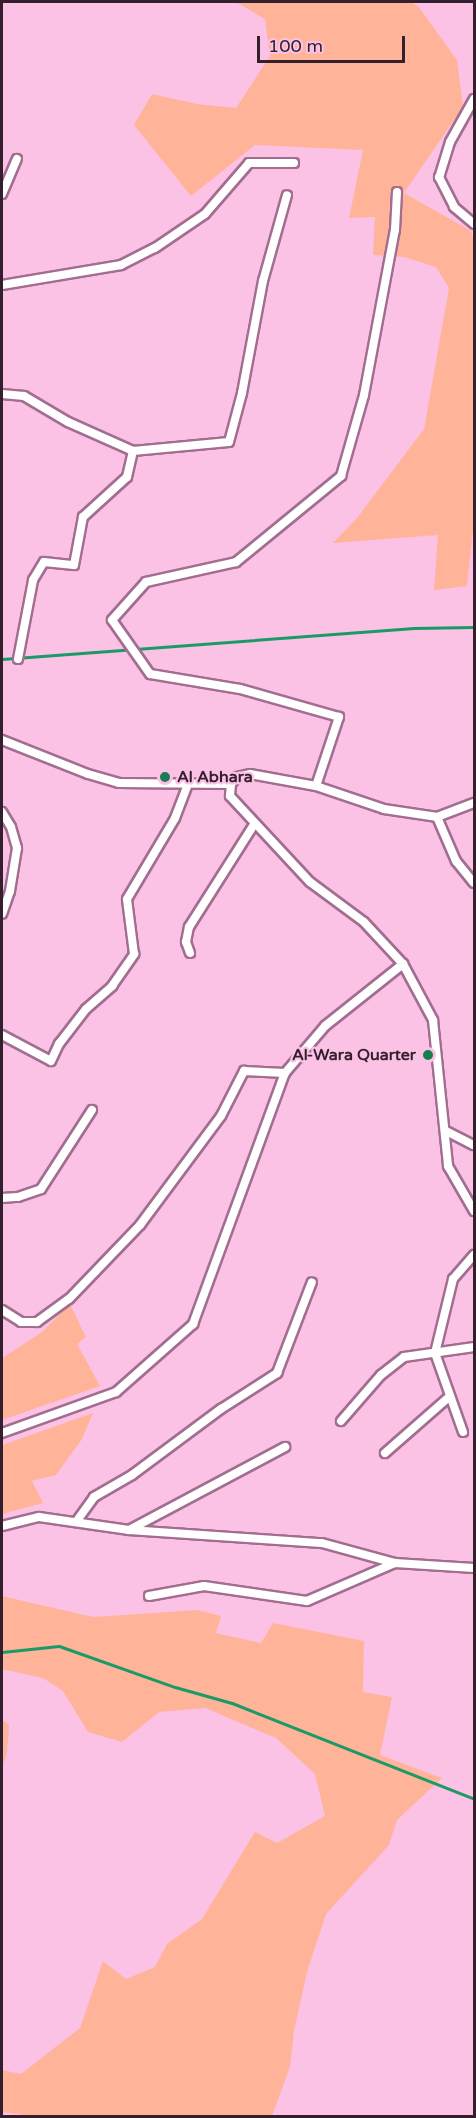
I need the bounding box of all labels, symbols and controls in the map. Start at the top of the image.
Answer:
scale bar [260,24,408,62]
text: 100 m [268,35,323,57]
place label: Al Abhara [177,767,253,787]
marker: Al Abhara [158,770,172,784]
place label: Al-Wara Quarter [292,1045,416,1065]
marker: Al-Wara Quarter [421,1048,435,1062]

